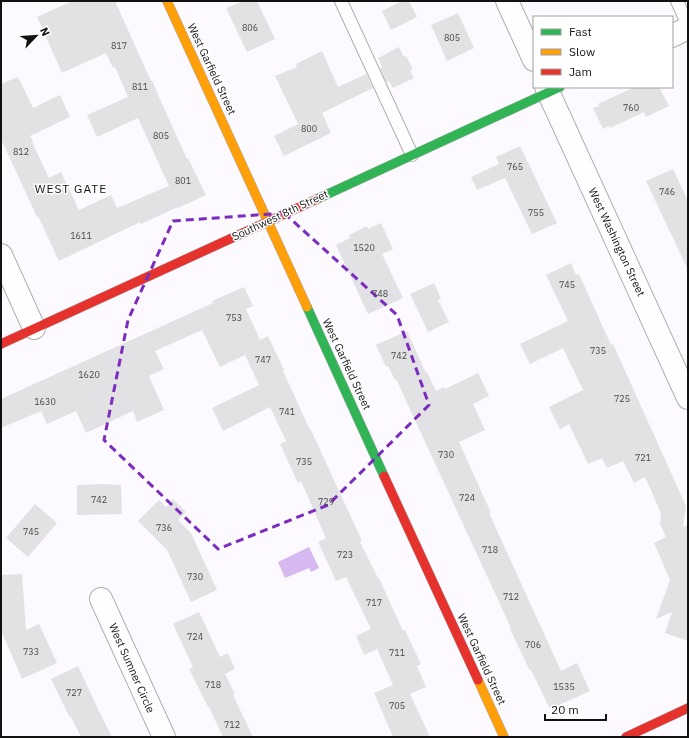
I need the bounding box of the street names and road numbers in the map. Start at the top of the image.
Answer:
street label: West Garfield Street [185,21,239,117]
street label: West Washington Street [586,185,648,299]
street label: Southwest 8th Street [230,187,330,243]
street label: West Garfield Street [320,316,374,412]
street label: West Garfield Street [455,611,509,707]
street label: West Sumner Circle [106,621,158,715]

